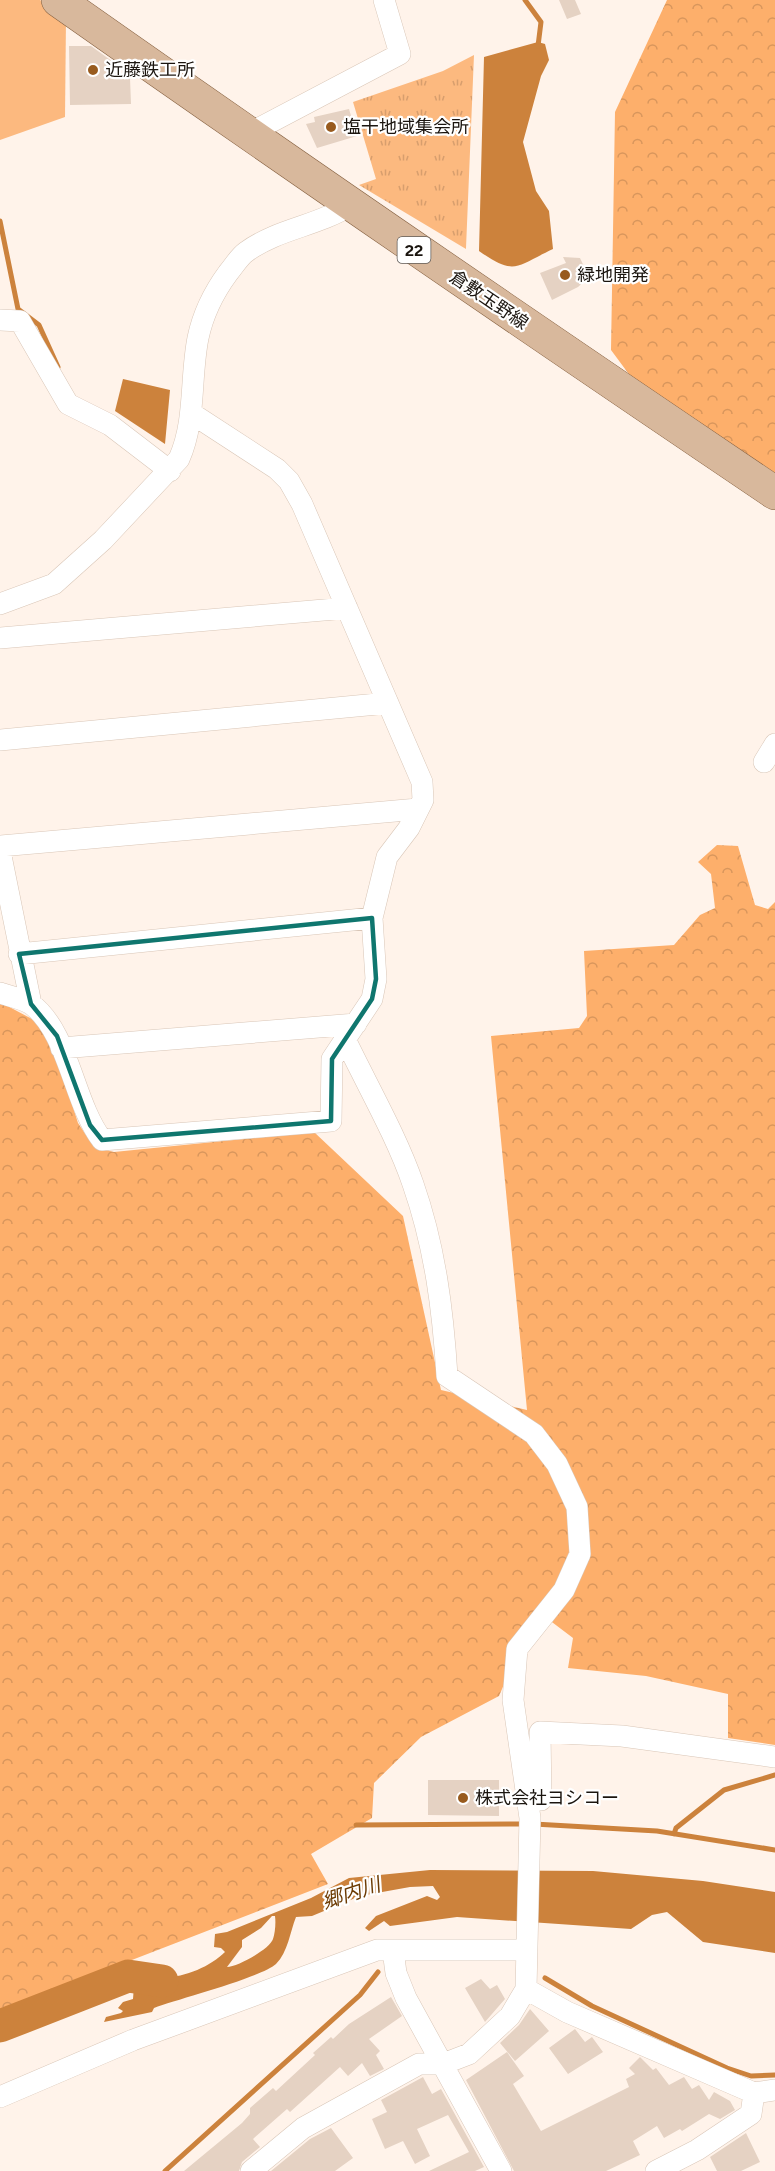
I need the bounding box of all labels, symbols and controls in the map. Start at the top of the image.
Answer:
place label: 近藤鉄工所 [105,59,195,81]
marker: 近藤鉄工所 [86,63,100,77]
place label: 塩干地域集会所 [343,116,469,138]
marker: 塩干地域集会所 [324,120,338,134]
road number: 22 [398,237,430,263]
place label: 緑地開発 [577,264,649,286]
street label: 倉敷玉野線 [446,266,532,334]
marker: 緑地開発 [558,268,572,282]
place label: 株式会社ヨシコー [475,1787,619,1809]
marker: 株式会社ヨシコー [456,1791,470,1805]
water label: 郷内川 [319,1872,385,1914]

